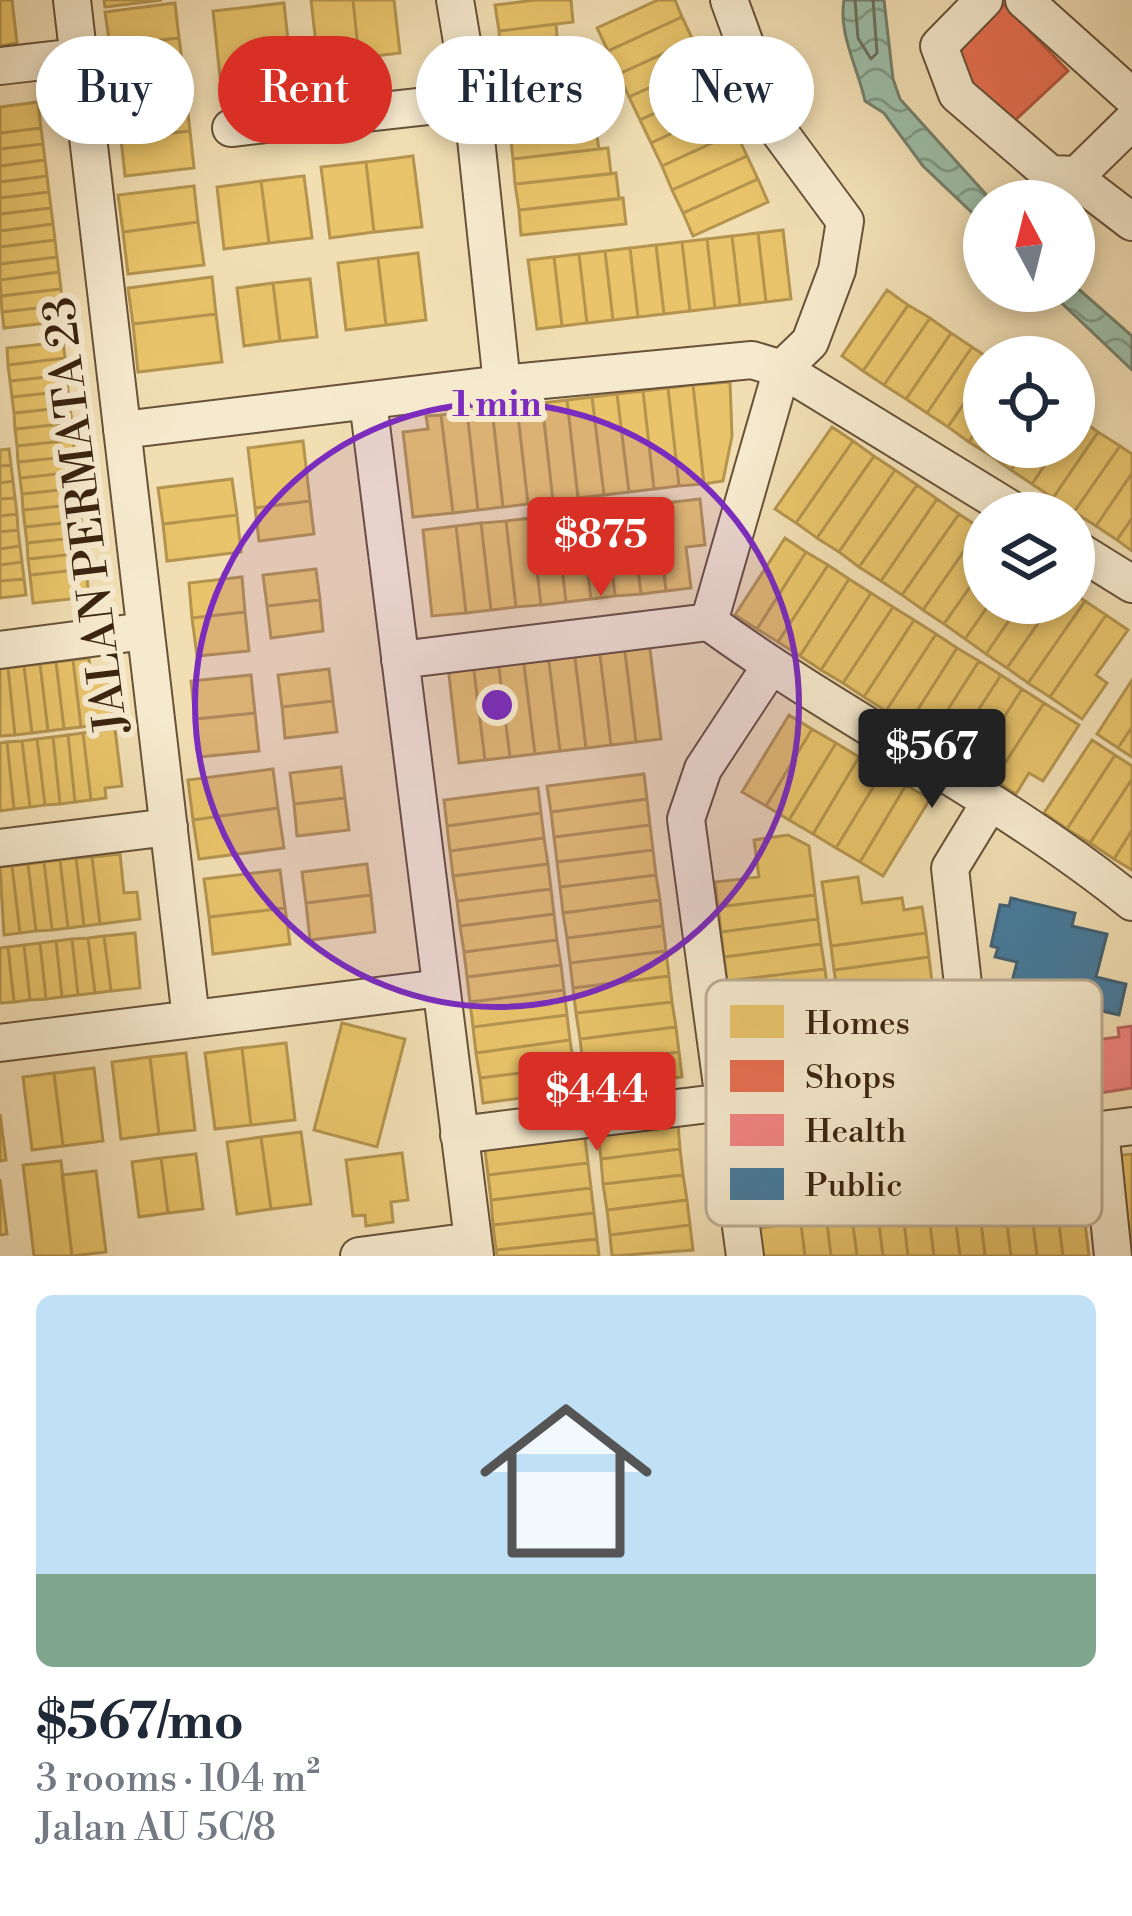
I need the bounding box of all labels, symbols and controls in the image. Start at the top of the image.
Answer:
chip: Buy [36,36,194,144]
chip: Rent [218,36,392,144]
chip: Filters [416,36,625,144]
chip: New [649,36,814,144]
north arrow [963,180,1095,312]
map controls [963,180,1095,624]
street label: JALAN PERMATA 23 [31,294,142,738]
button: locate [963,336,1095,468]
text: 1 min [452,383,542,428]
button: layers [963,492,1095,624]
pin: $875 [530,497,672,599]
text: $875 [554,511,648,560]
centre of rings [476,684,518,726]
pin: $567 [861,709,1003,811]
text: $567 [885,723,979,772]
legend [706,980,1102,1226]
text: Homes [805,1004,910,1045]
pin: $444 [526,1052,668,1154]
text: Shops [805,1058,896,1099]
text: $444 [546,1066,648,1115]
text: Health [805,1112,906,1153]
text: Public [805,1166,903,1207]
icon: home [458,1373,674,1589]
text: $567/mo [36,1691,244,1755]
text: 3 rooms · 104 m² [36,1755,320,1804]
text: Jalan AU 5C/8 [36,1804,276,1853]

